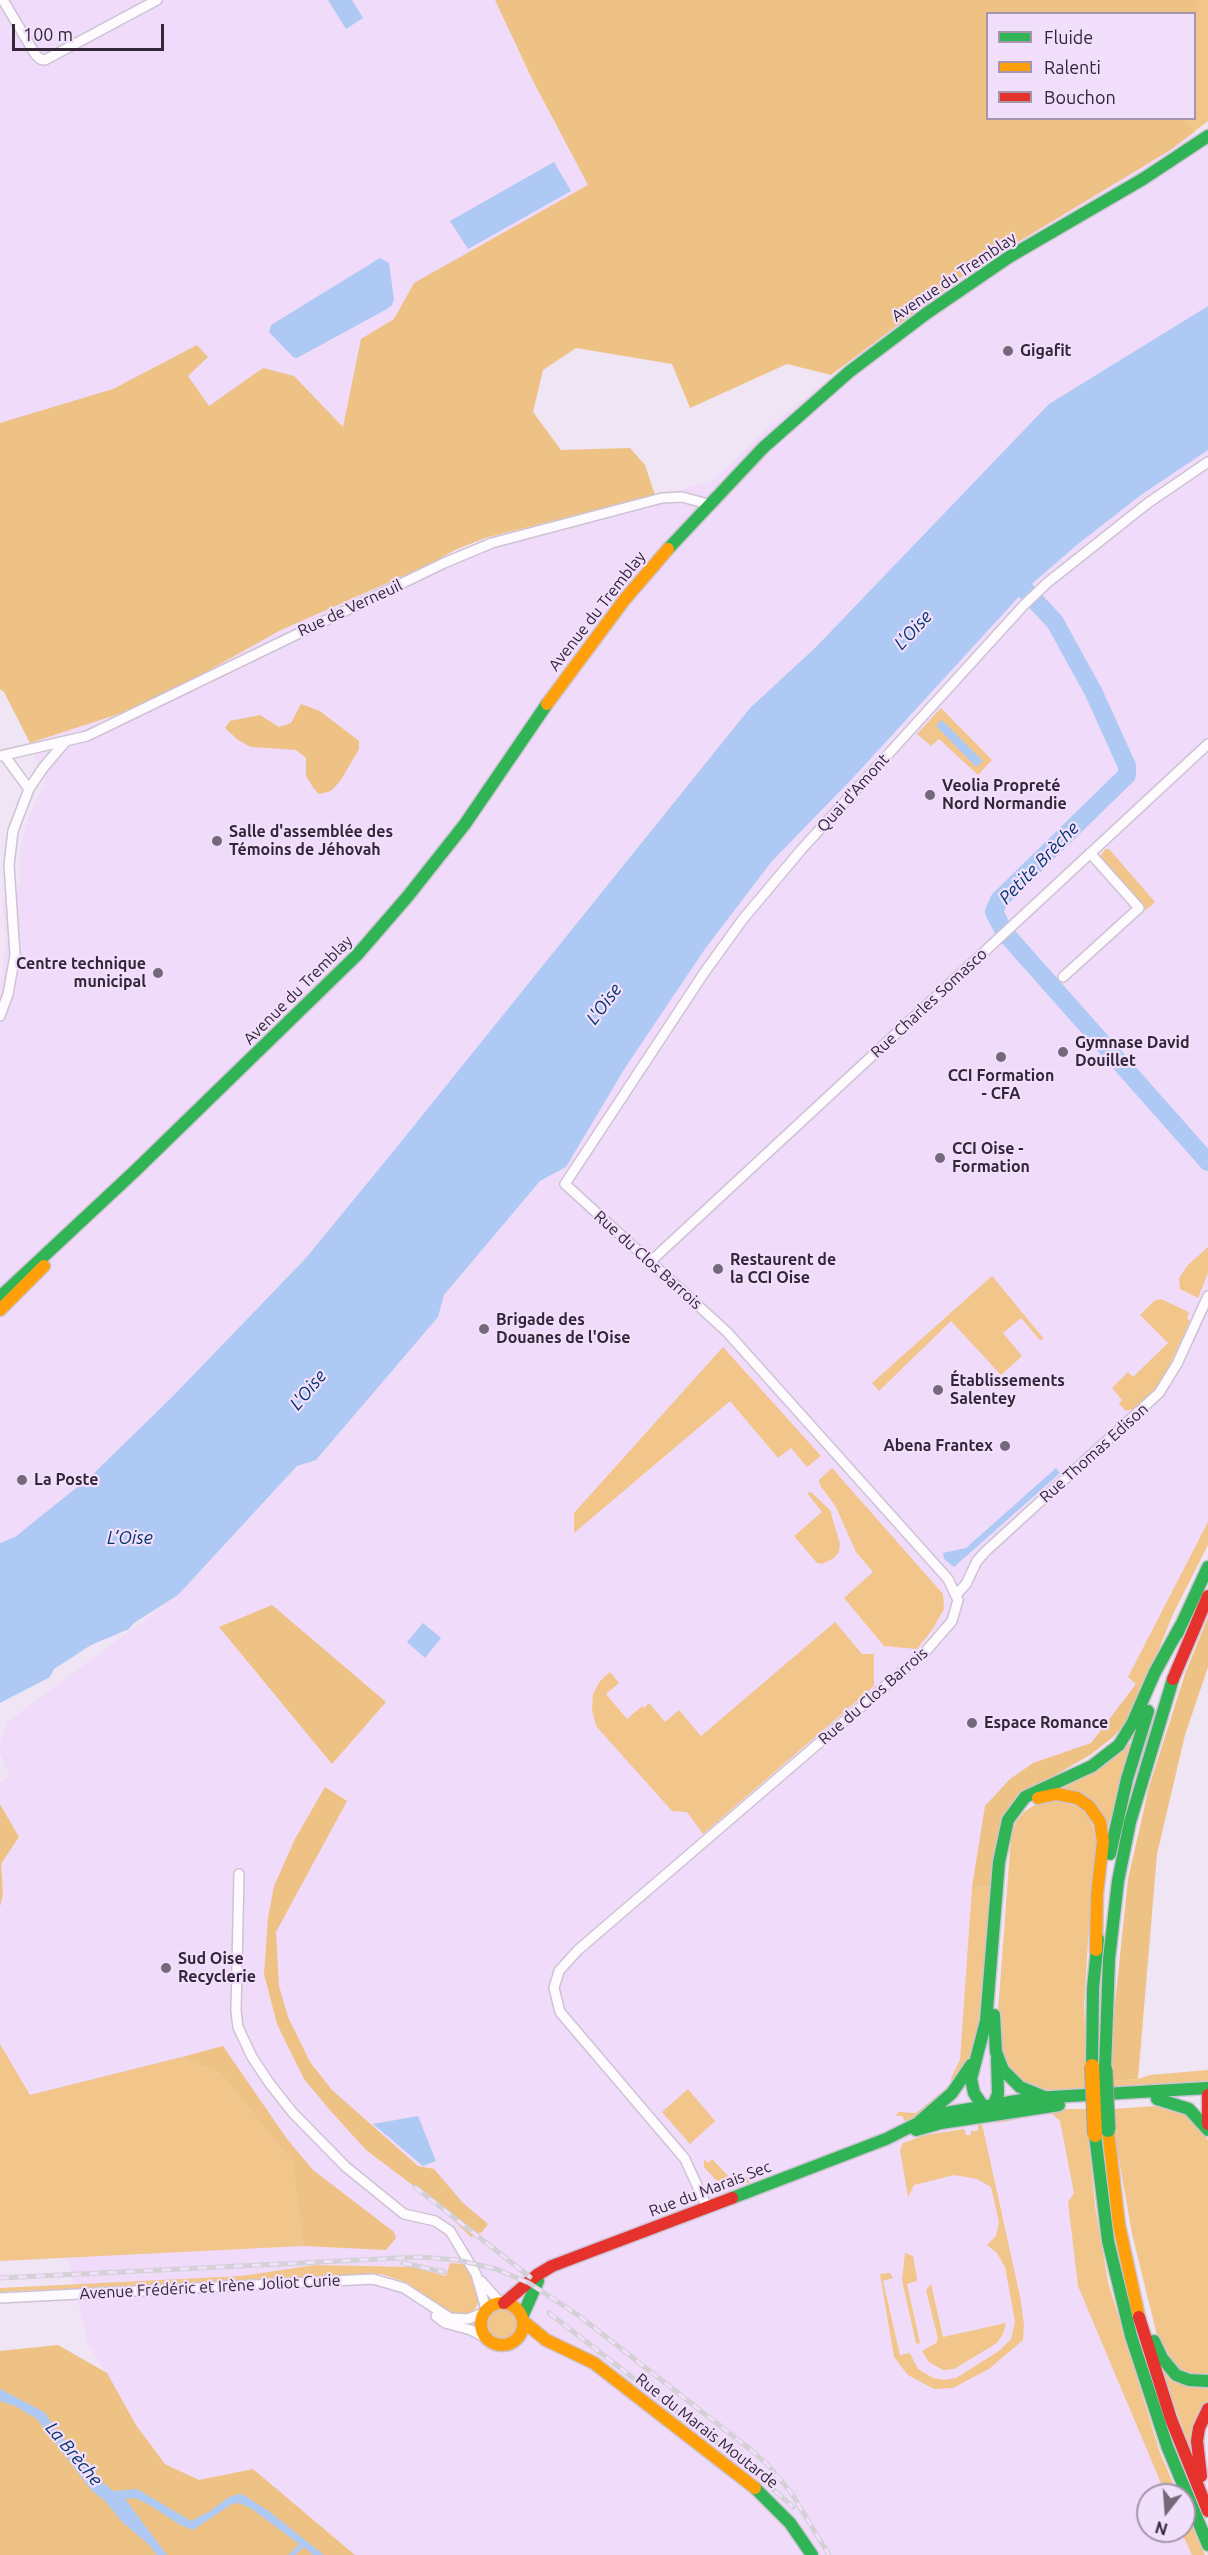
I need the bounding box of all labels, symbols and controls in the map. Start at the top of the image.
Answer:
scale bar [15,12,166,50]
legend [986,12,1196,120]
text: 100 m [23,24,73,44]
text: Fluide [1044,27,1093,47]
text: Ralenti [1044,57,1101,77]
text: Bouchon [1044,87,1116,107]
street label: Avenue du Tremblay [888,228,1020,326]
place label: Gigafit [1020,341,1072,361]
marker: Gigafit [1001,344,1015,358]
street label: Avenue du Tremblay [544,547,650,675]
street label: Rue de Verneuil [295,575,405,641]
water label: L'Oise [890,606,936,654]
street label: Quai d'Amont [813,750,893,836]
place label: Veolia Propreté Nord Normandie [942,776,1067,814]
marker: Veolia Propreté Nord Normandie [923,788,937,802]
water label: Petite Brèche [994,817,1084,909]
place label: Salle d'assemblée des Témoins de Jéhovah [229,822,393,860]
marker: Salle d'assemblée des Témoins de Jéhovah [210,834,224,848]
street label: Avenue du Tremblay [239,931,357,1049]
street label: Rue Charles Somasco [867,944,991,1062]
place label: Centre technique municipal [16,954,146,992]
marker: Centre technique municipal [151,966,165,980]
water label: L'Oise [582,979,626,1029]
place label: Gymnase David Douillet [1075,1033,1190,1071]
marker: Gymnase David Douillet [1056,1045,1070,1059]
marker: CCI Formation - CFA [994,1050,1008,1064]
place label: CCI Formation - CFA [948,1066,1054,1104]
place label: CCI Oise - Formation [952,1139,1030,1177]
marker: CCI Oise - Formation [933,1151,947,1165]
street label: Rue du Clos Barrois [590,1207,706,1313]
place label: Restaurent de la CCI Oise [730,1250,836,1288]
marker: Restaurent de la CCI Oise [711,1262,725,1276]
place label: Brigade des Douanes de l'Oise [496,1310,630,1348]
marker: Brigade des Douanes de l'Oise [477,1322,491,1336]
water label: L'Oise [285,1366,331,1414]
place label: Établissements Salentey [950,1371,1065,1409]
marker: Établissements Salentey [931,1383,945,1397]
street label: Rue Thomas Edison [1036,1399,1152,1507]
place label: Abena Frantex [883,1436,993,1456]
marker: Abena Frantex [998,1439,1012,1453]
place label: La Poste [34,1470,98,1490]
marker: La Poste [15,1473,29,1487]
water label: L’Oise [107,1527,153,1549]
street label: Rue du Clos Barrois [814,1643,932,1749]
place label: Espace Romance [984,1713,1108,1733]
marker: Espace Romance [965,1716,979,1730]
place label: Sud Oise Recyclerie [178,1949,256,1987]
marker: Sud Oise Recyclerie [159,1961,173,1975]
street label: Rue du Marais Sec [646,2157,774,2221]
street label: Avenue Frédéric et Irène Joliot Curie [79,2271,341,2303]
street label: Rue du Marais Moutarde [632,2369,782,2493]
water label: La Brèche [41,2418,107,2490]
north arrow [1136,2483,1196,2543]
text: N [1153,2518,1170,2539]

